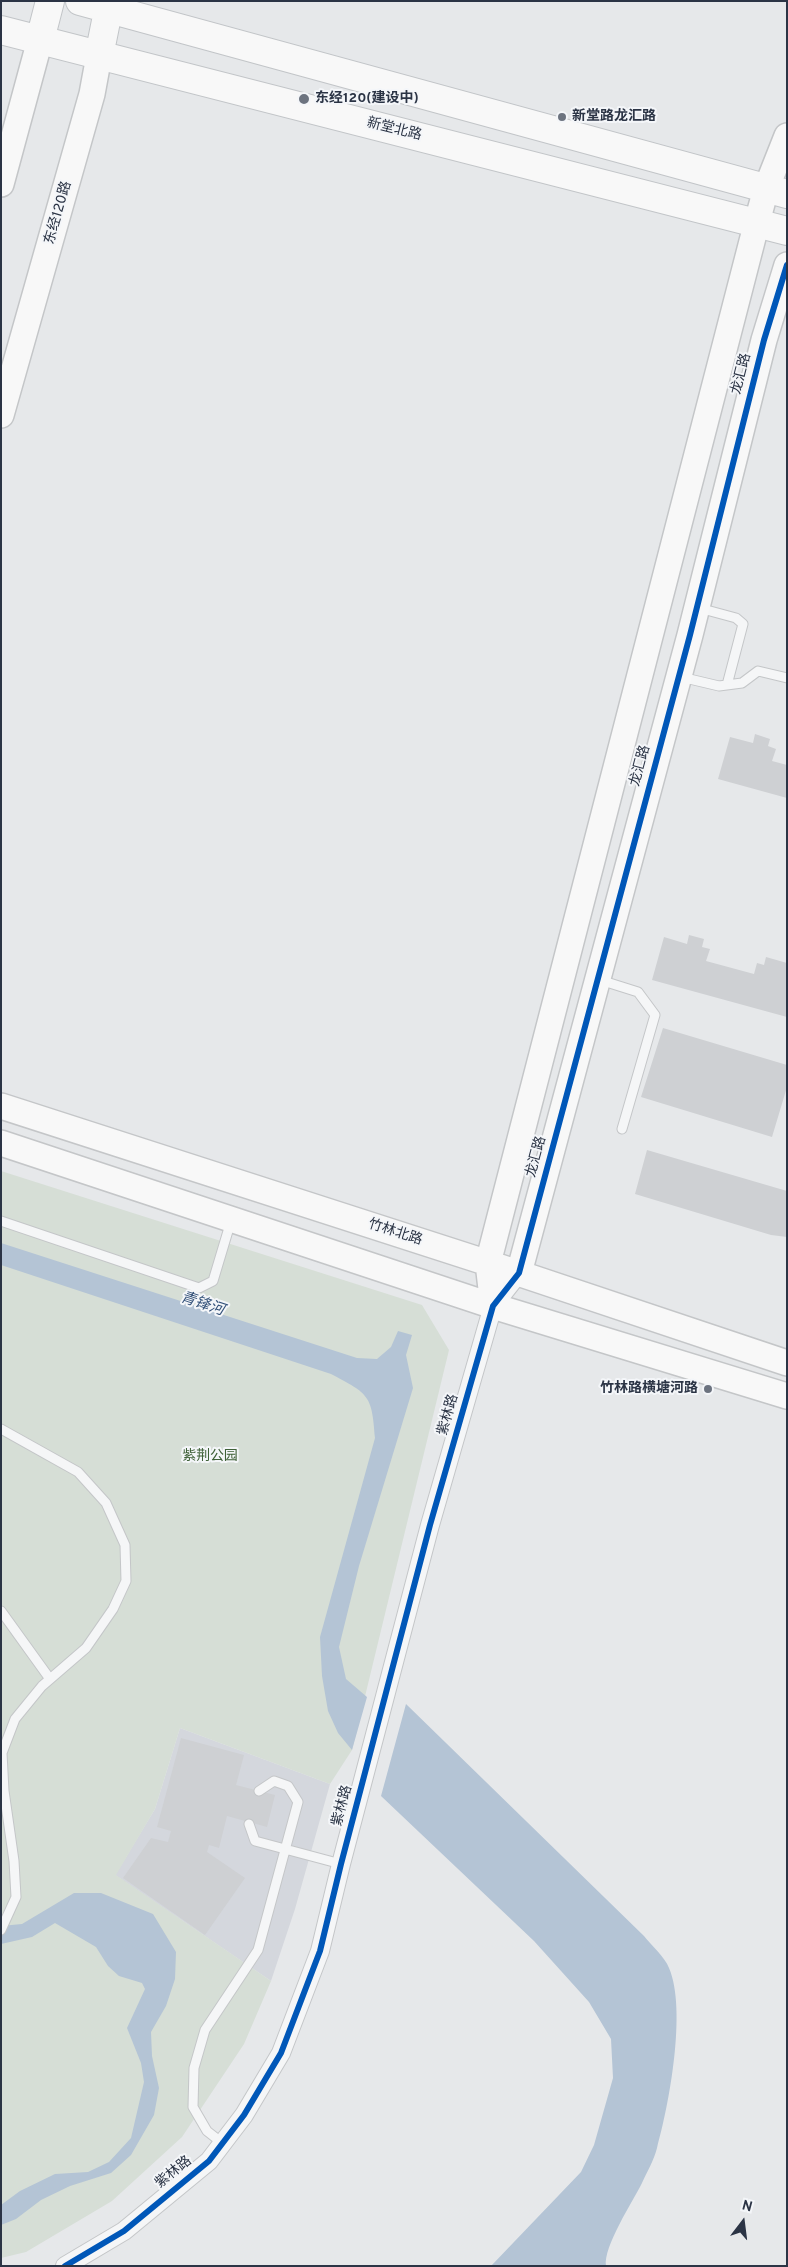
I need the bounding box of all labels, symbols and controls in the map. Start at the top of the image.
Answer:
place label: 东经120(建设中) [315,91,419,107]
marker: 东经120(建设中) [297,92,311,106]
place label: 新堂路龙汇路 [572,109,656,125]
marker: 新堂路龙汇路 [556,111,568,123]
street label: 新堂北路 [365,115,423,145]
street label: 东经120路 [42,180,76,246]
street label: 龙汇路 [729,352,755,396]
street label: 龙汇路 [627,744,655,788]
street label: 龙汇路 [523,1135,551,1179]
street label: 竹林北路 [366,1216,424,1250]
water label: 青锋河 [178,1289,226,1321]
place label: 竹林路横塘河路 [600,1381,698,1397]
marker: 竹林路横塘河路 [702,1383,714,1395]
street label: 紫林路 [435,1392,463,1438]
park label: 紫荆公园 [182,1449,238,1465]
street label: 紫林路 [329,1784,357,1828]
street label: 紫林路 [152,2153,196,2193]
north arrow [718,2197,768,2247]
text: N [740,2198,754,2217]

